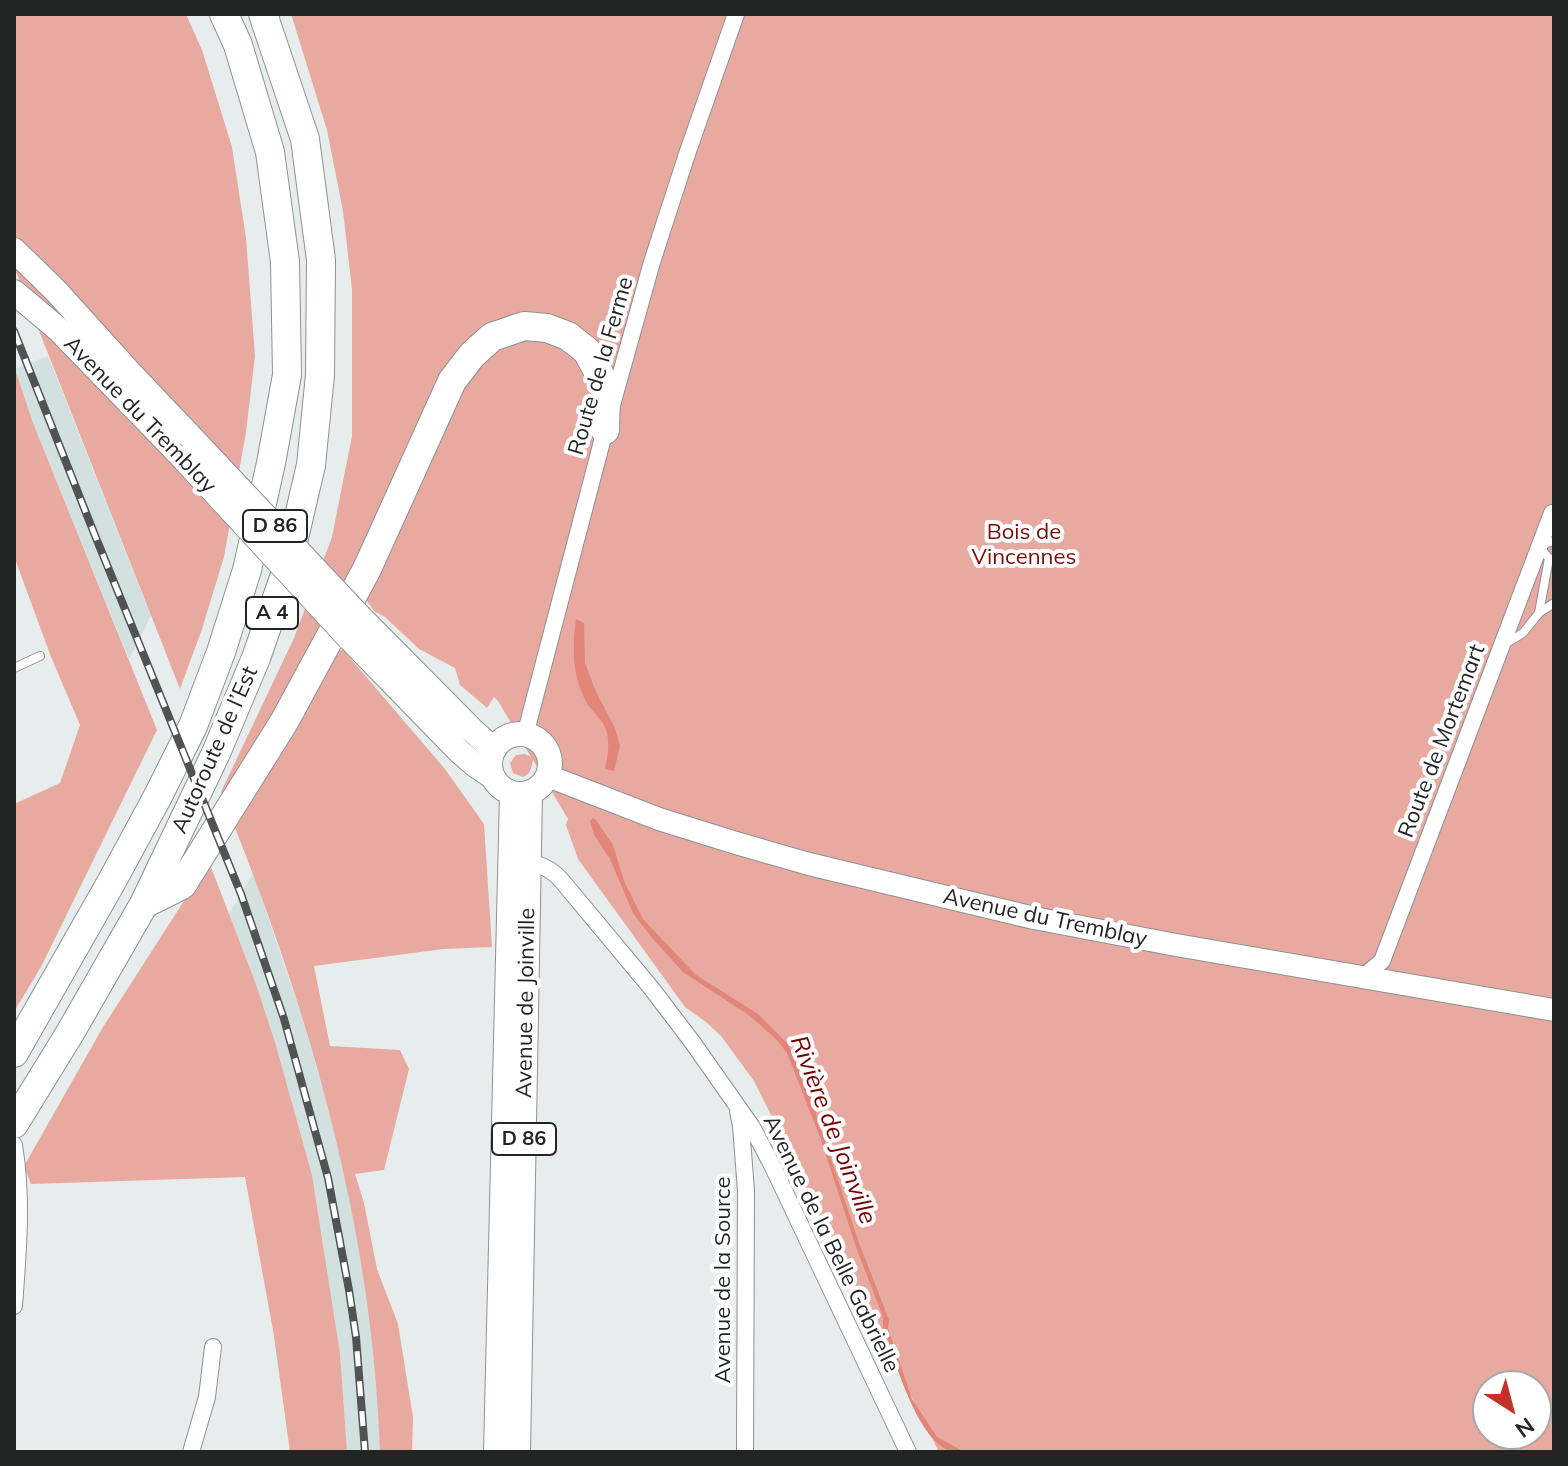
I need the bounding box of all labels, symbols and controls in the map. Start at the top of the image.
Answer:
street label: Route de la Ferme [563,274,639,458]
street label: Avenue du Tremblay [58,331,222,499]
road number: D 86 [243,510,307,542]
park label: Bois de Vincennes [972,519,1076,570]
road number: A 4 [246,597,298,629]
street label: Route de Mortemart [1393,641,1491,841]
street label: Autoroute de l’Est [166,662,264,838]
street label: Avenue du Tremblay [941,883,1149,953]
street label: Avenue de Joinville [511,908,541,1098]
water label: Rivière de Joinville [784,1032,882,1228]
street label: Avenue de la Belle Gabrielle [757,1111,905,1377]
road number: D 86 [492,1123,556,1155]
street label: Avenue de la Source [710,1177,736,1383]
north arrow [1472,1370,1552,1450]
text: N [1510,1412,1540,1444]

